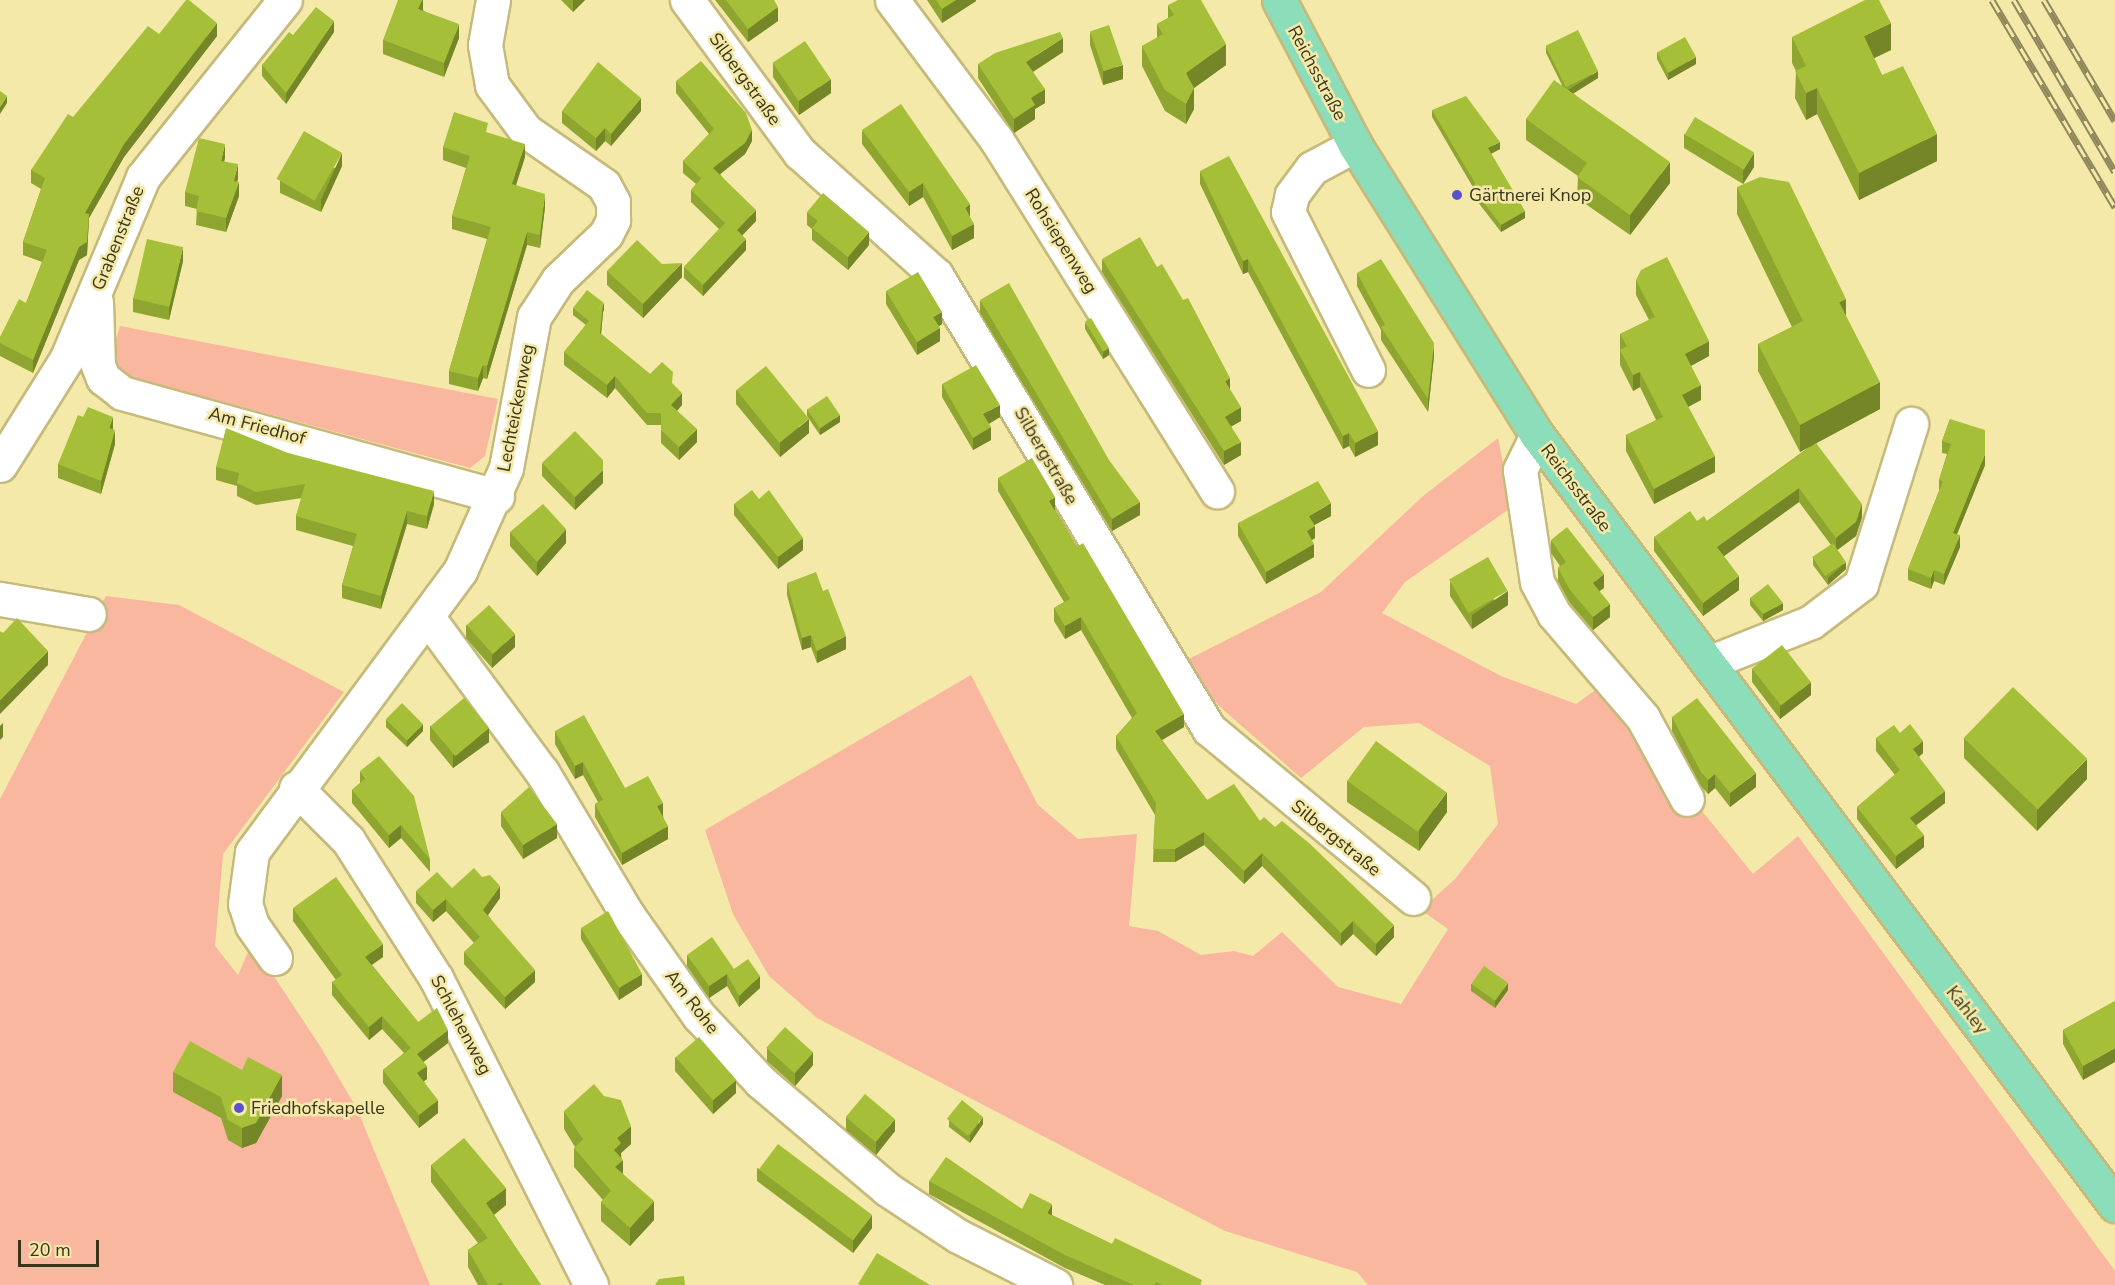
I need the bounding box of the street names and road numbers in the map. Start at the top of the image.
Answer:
street label: Reichsstraße [1283,22,1351,124]
street label: Silbergstraße [704,29,786,129]
street label: Grabenstraße [87,183,149,293]
street label: Rohsiepenweg [1020,184,1102,298]
street label: Lechteickenweg [493,342,539,474]
street label: Am Friedhof [206,403,308,449]
street label: Silbergstraße [1009,403,1083,509]
street label: Reichsstraße [1536,440,1616,536]
street label: Silbergstraße [1287,795,1385,881]
street label: Am Rohe [660,966,724,1038]
street label: Schlehenweg [426,972,496,1078]
street label: Kahley [1942,982,1992,1038]

